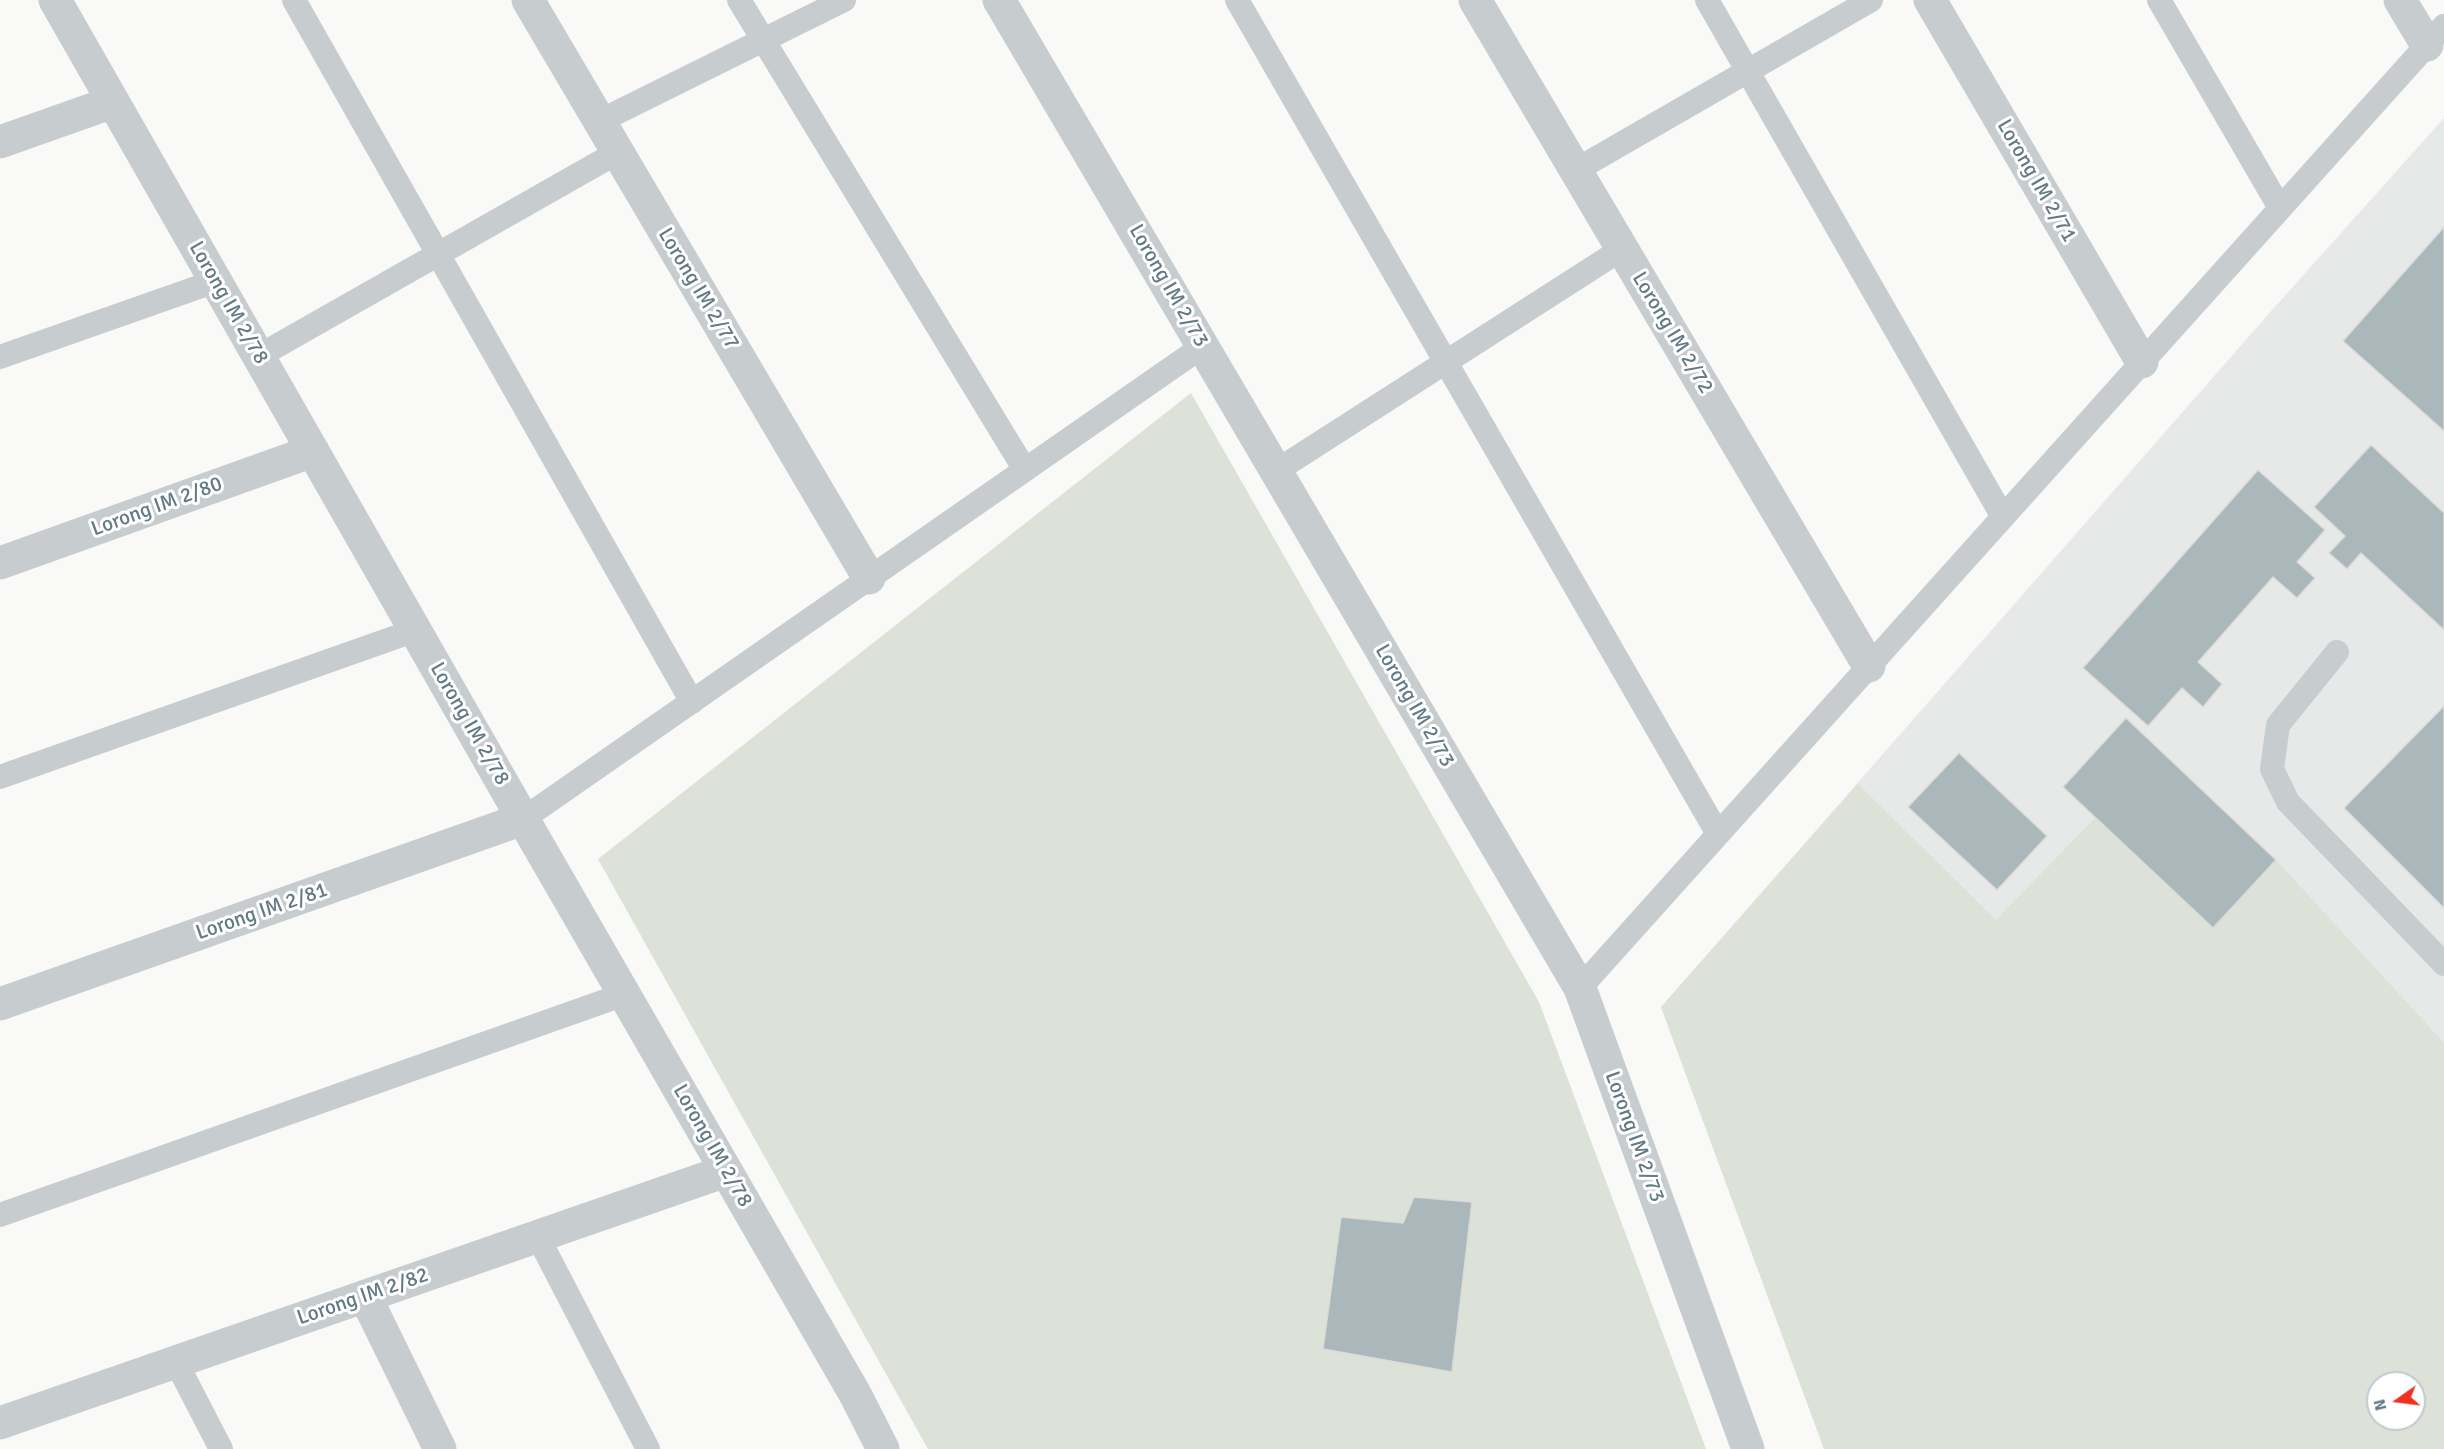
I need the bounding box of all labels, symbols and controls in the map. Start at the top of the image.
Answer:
street label: Lorong IM 2/71 [1991,115,2081,247]
street label: Lorong IM 2/73 [1123,220,1213,352]
street label: Lorong IM 2/77 [652,224,744,354]
street label: Lorong IM 2/78 [183,237,273,369]
street label: Lorong IM 2/72 [1626,268,1718,398]
street label: Lorong IM 2/80 [88,472,226,542]
street label: Lorong IM 2/73 [1369,640,1459,772]
street label: Lorong IM 2/78 [424,658,514,790]
street label: Lorong IM 2/81 [193,878,331,946]
street label: Lorong IM 2/73 [1599,1068,1669,1206]
street label: Lorong IM 2/78 [667,1080,757,1212]
street label: Lorong IM 2/82 [294,1263,432,1331]
north arrow [2366,1371,2426,1431]
text: N [2369,1397,2392,1413]

